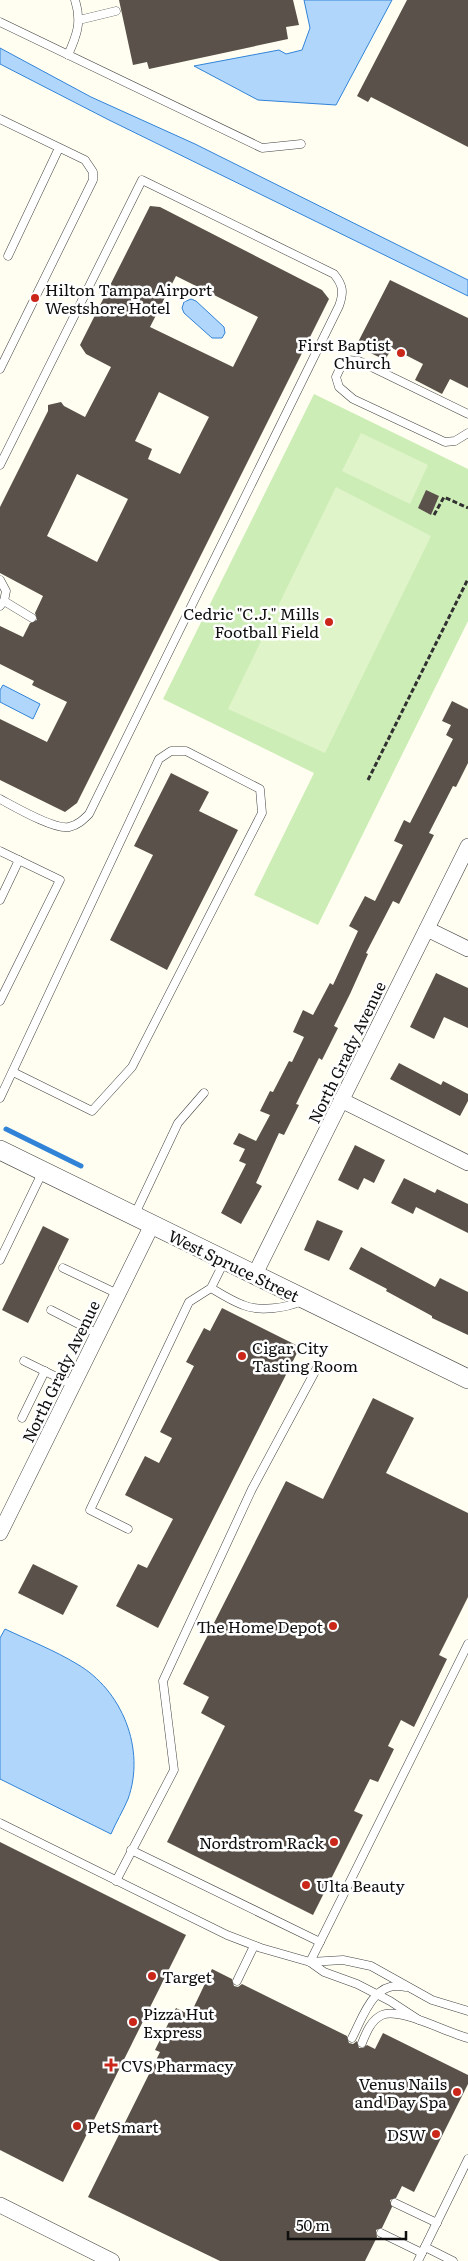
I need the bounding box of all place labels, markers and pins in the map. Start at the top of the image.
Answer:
place label: Hilton Tampa Airport Westshore Hotel [45,277,213,319]
marker: Hilton Tampa Airport Westshore Hotel [29,292,41,304]
place label: First Baptist Church [298,332,392,374]
marker: First Baptist Church [395,347,407,359]
place label: Cedric "C.J." Mills Football Field [183,601,319,643]
marker: Cedric "C.J." Mills Football Field [323,616,335,628]
place label: Cigar City Tasting Room [252,1335,358,1377]
marker: Cigar City Tasting Room [236,1350,248,1362]
place label: The Home Depot [197,1614,324,1638]
marker: The Home Depot [327,1620,339,1632]
place label: Nordstrom Rack [199,1830,324,1854]
marker: Nordstrom Rack [328,1836,340,1848]
place label: Ulta Beauty [316,1873,405,1897]
marker: Ulta Beauty [300,1879,312,1891]
place label: Target [162,1964,212,1988]
marker: Target [146,1970,158,1982]
place label: Pizza Hut Express [143,2001,215,2043]
marker: Pizza Hut Express [127,2016,139,2028]
place label: CVS Pharmacy [121,2053,234,2077]
marker: CVS Pharmacy [105,2059,117,2071]
place label: Venus Nails and Day Spa [355,2071,447,2113]
marker: Venus Nails and Day Spa [451,2086,463,2098]
place label: PetSmart [87,2114,159,2138]
marker: PetSmart [71,2120,83,2132]
place label: DSW [387,2122,427,2146]
marker: DSW [430,2128,442,2140]

